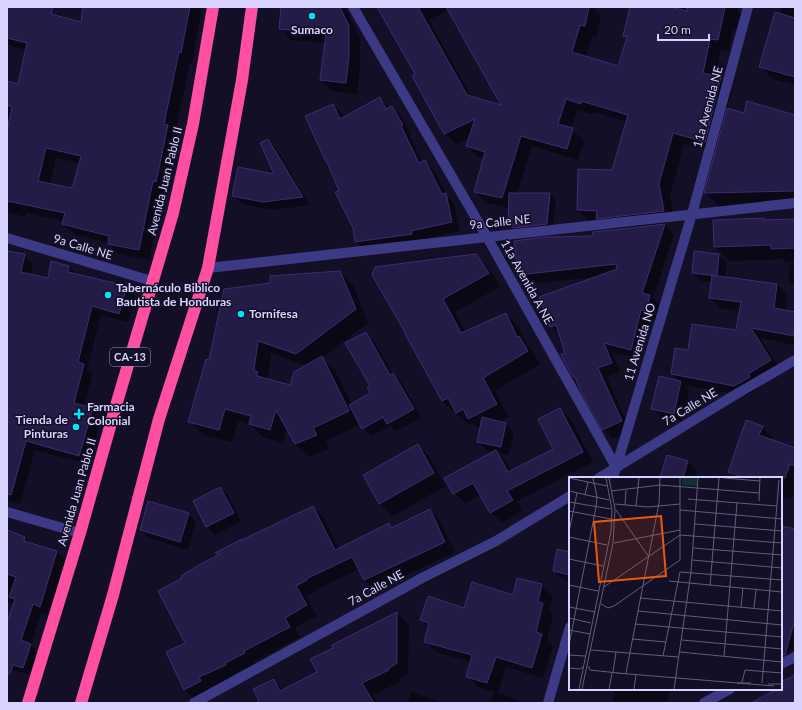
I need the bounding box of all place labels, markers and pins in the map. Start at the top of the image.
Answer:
marker: Sumaco [307,11,317,21]
place label: Sumaco [291,22,333,37]
place label: Tabernáculo Biblico Bautista de Honduras [116,280,231,309]
marker: Tabernáculo Biblico Bautista de Honduras [103,290,113,300]
place label: Tornifesa [249,306,298,321]
marker: Tornifesa [236,309,246,319]
place label: Farmacia Colonial [87,399,135,428]
marker: Farmacia Colonial [74,409,84,419]
place label: Tienda de Pinturas [16,412,69,441]
marker: Tienda de Pinturas [71,422,81,432]

